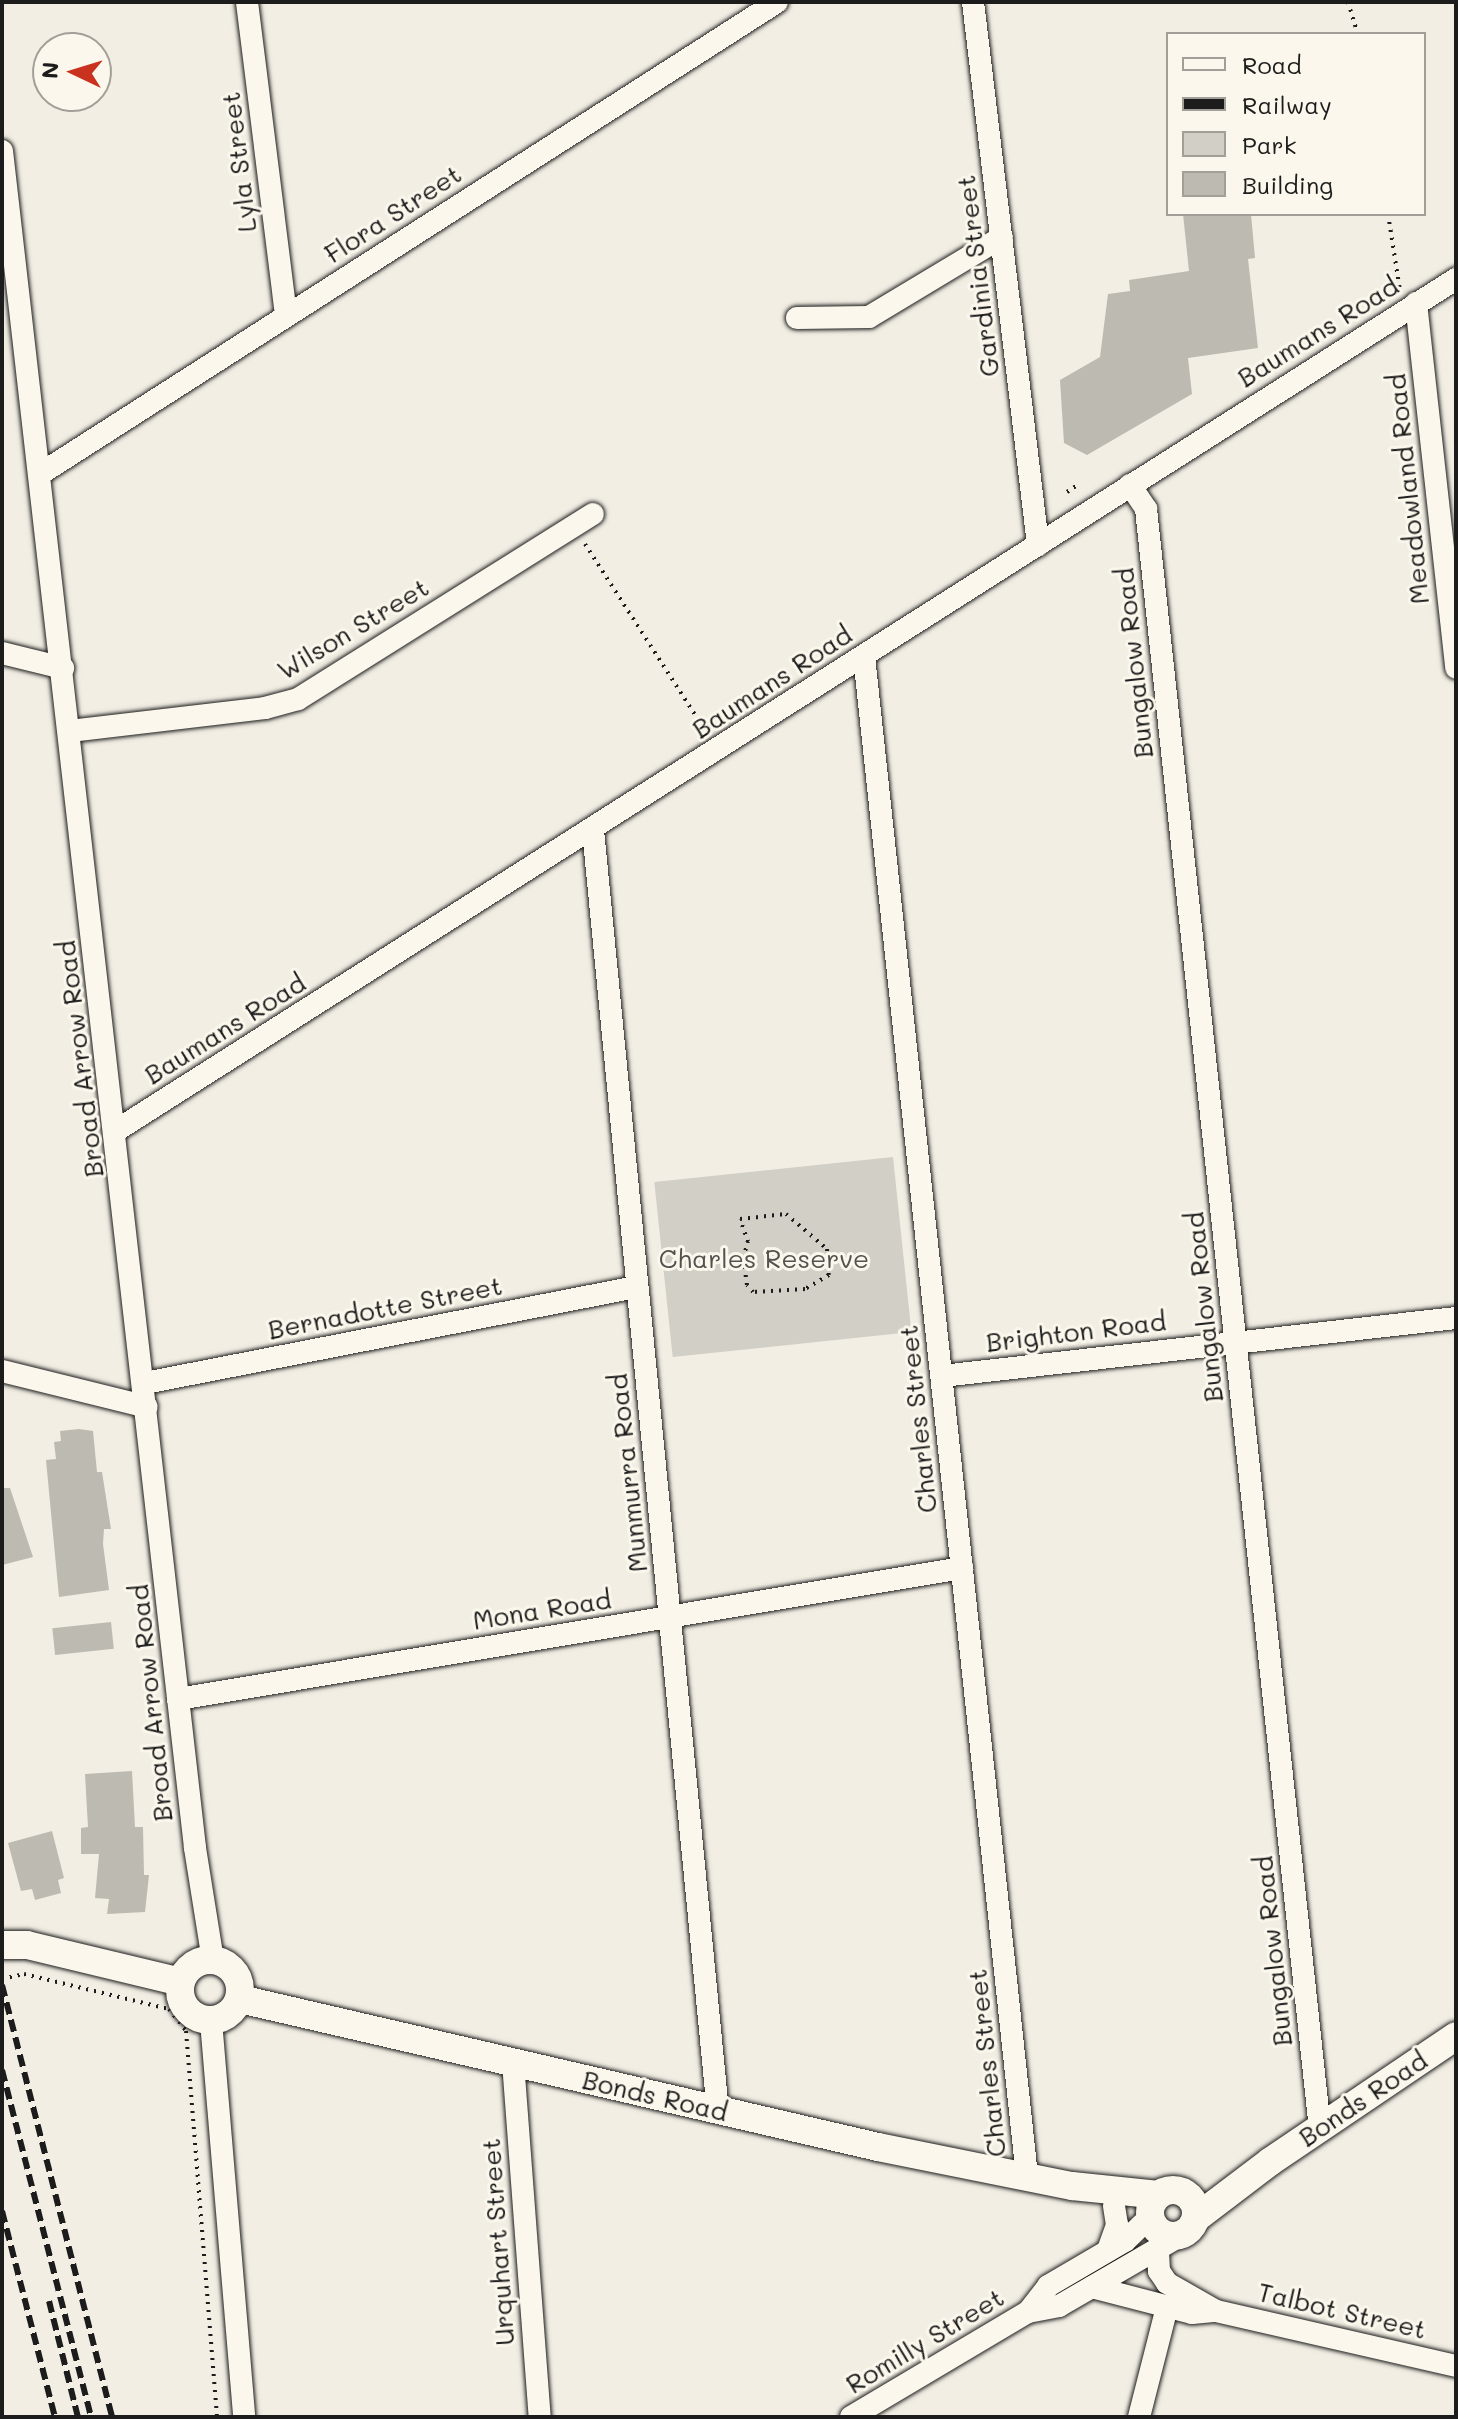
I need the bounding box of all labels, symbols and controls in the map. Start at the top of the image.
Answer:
north arrow [32,32,112,112]
legend [1166,32,1426,216]
text: Road [1242,49,1302,80]
text: N [35,61,65,80]
text: Railway [1242,89,1332,120]
street label: Lyla Street [215,90,263,234]
text: Park [1242,129,1296,160]
street label: Flora Street [319,158,467,270]
text: Building [1242,169,1333,200]
street label: Gardinia Street [950,174,1006,378]
street label: Baumans Road [1232,270,1404,394]
street label: Meadowland Road [1380,372,1436,606]
street label: Bungalow Road [1108,566,1160,760]
street label: Wilson Street [272,572,434,686]
street label: Baumans Road [687,619,857,745]
street label: Broad Arrow Road [50,939,110,1179]
street label: Baumans Road [139,967,311,1091]
street label: Bungalow Road [1178,1210,1230,1404]
park label: Charles Reserve [659,1243,869,1275]
street label: Bernadotte Street [265,1270,505,1346]
street label: Brighton Road [984,1305,1168,1359]
street label: Charles Street [893,1323,943,1515]
street label: Munmurra Road [602,1372,654,1574]
street label: Broad Arrow Road [123,1583,179,1823]
street label: Mona Road [471,1584,613,1636]
street label: Bungalow Road [1247,1854,1299,2048]
street label: Charles Street [962,1967,1012,2159]
street label: Bonds Road [1293,2045,1433,2153]
street label: Bonds Road [579,2064,731,2128]
street label: Urquhart Street [475,2137,521,2347]
street label: Talbot Street [1255,2276,1429,2346]
street label: Romilly Street [840,2282,1010,2400]

